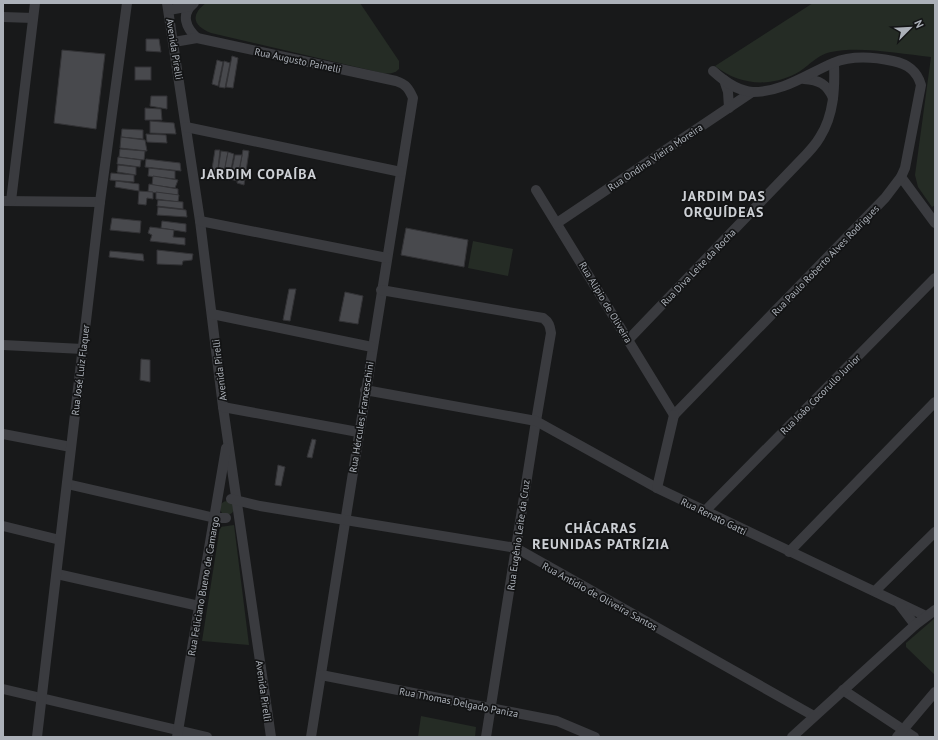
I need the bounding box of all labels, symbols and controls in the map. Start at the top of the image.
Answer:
north arrow [890,8,930,48]
street label: Avenida Pirelli [163,18,186,81]
text: N [911,18,927,30]
street label: Rua Augusto Painelli [253,45,342,76]
street label: Rua Ondina Vieira Moreira [605,121,705,194]
district label: JARDIM COPAÍBA [200,165,317,183]
district label: JARDIM DAS ORQUÍDEAS [681,187,766,221]
street label: Rua Paulo Roberto Alves Rodrigues [769,202,882,319]
street label: Rua Diva Leite da Rocha [658,226,739,309]
street label: Rua Alípio de Oliveira [576,259,635,345]
street label: Rua José Luiz Flaquer [68,323,93,416]
street label: Avenida Pirelli [209,339,230,401]
street label: Rua João Cocorullo Junior [777,351,864,437]
street label: Rua Hércules Franceschini [346,361,377,474]
street label: Rua Eugênio Leite da Cruz [504,479,533,591]
street label: Rua Renato Gatti [679,495,749,538]
street label: Rua Feliciano Bueno de Camargo [185,516,222,657]
district label: CHÁCARAS REUNIDAS PATRÍZIA [532,519,670,553]
street label: Rua Antidio de Oliveira Santos [540,559,660,634]
street label: Avenida Pirelli [253,660,274,723]
street label: Rua Thomas Delgado Paniza [398,685,520,720]

